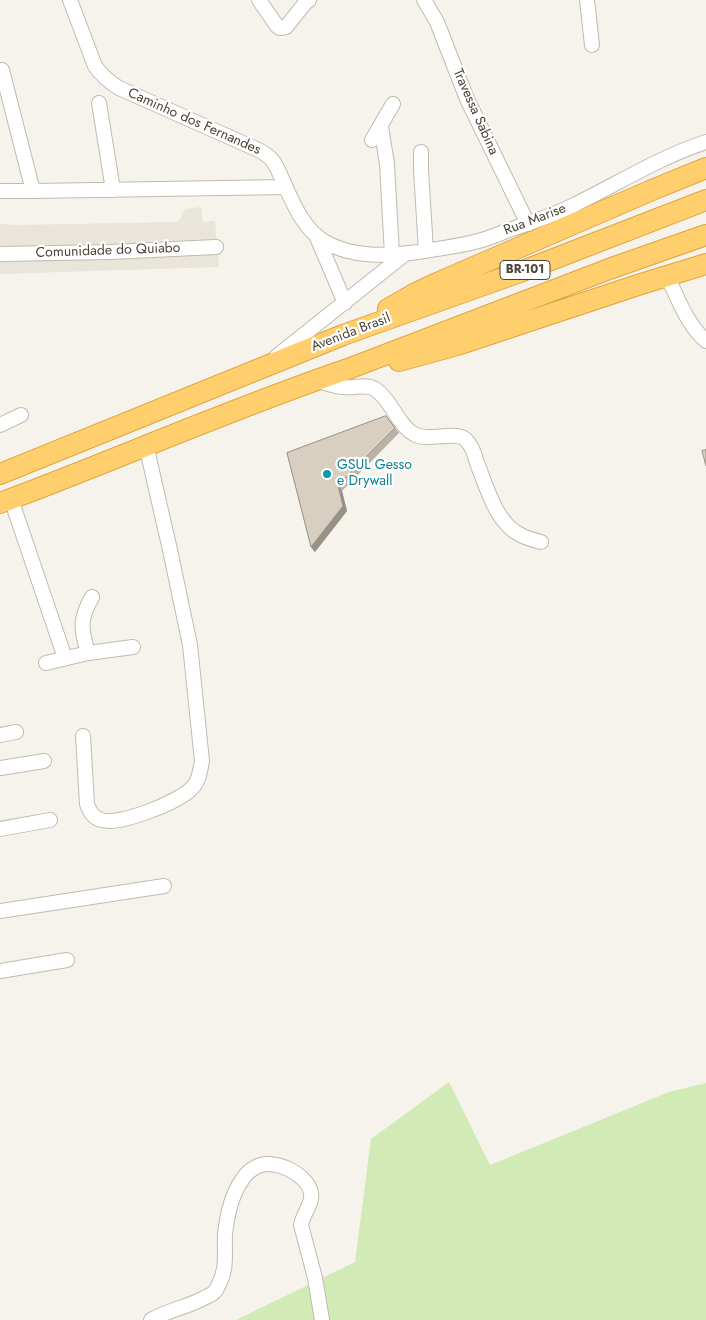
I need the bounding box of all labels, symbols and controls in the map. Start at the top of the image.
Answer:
street label: Travessa Sabina [449,66,501,158]
street label: Caminho dos Fernandes [125,85,263,159]
street label: Rua Marise [501,200,569,240]
street label: Comunidade do Quiabo [35,240,181,262]
road number: BR-101 [500,260,550,280]
street label: Avenida Brasil [309,310,393,356]
place label: GSUL Gesso e Drywall [337,458,412,491]
marker: GSUL Gesso e Drywall [321,468,333,480]

